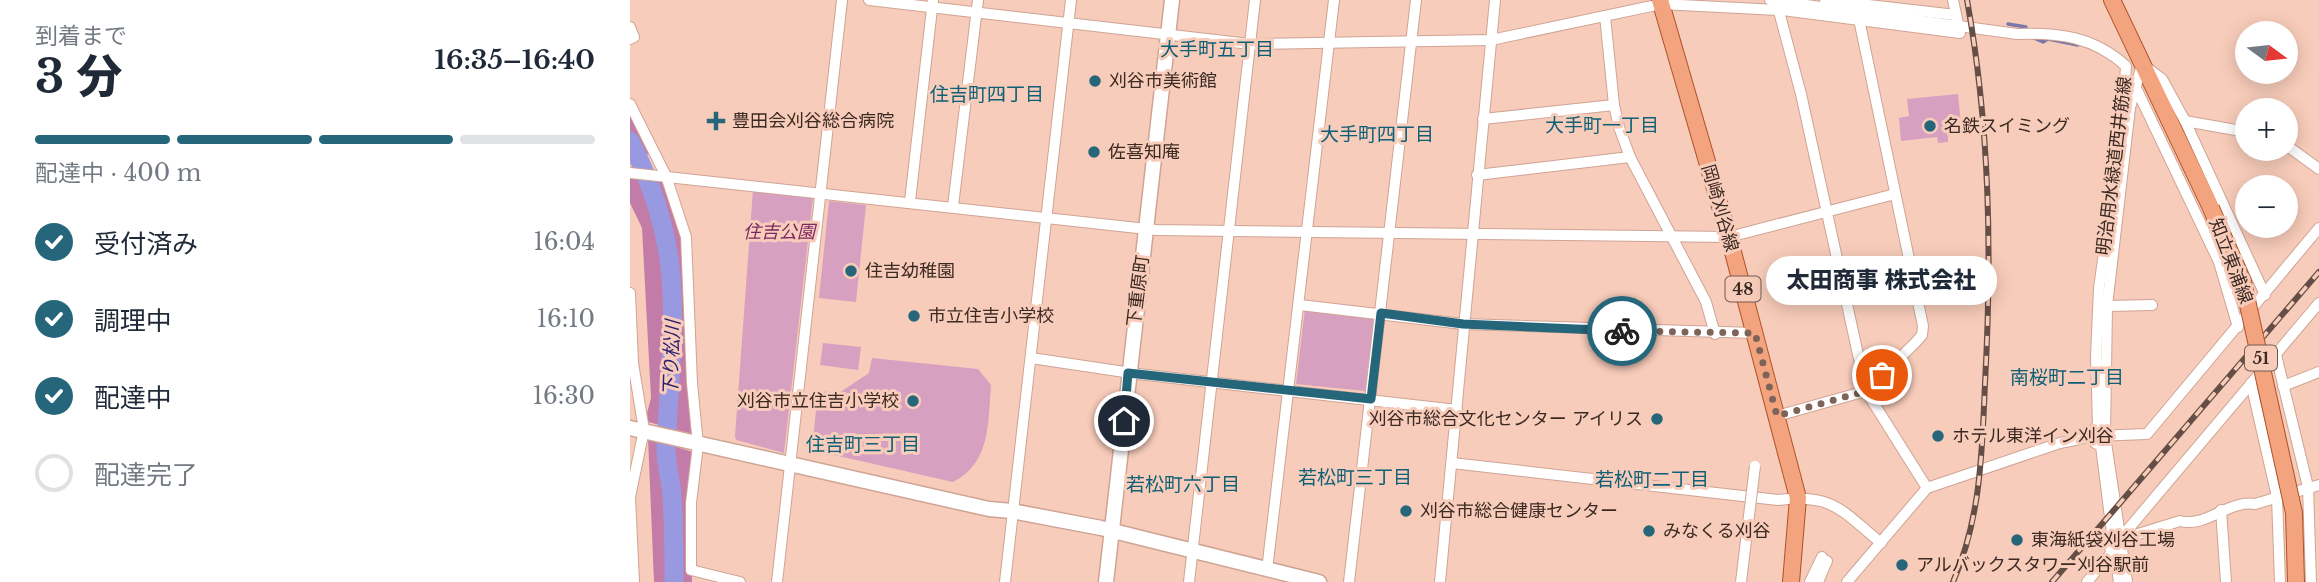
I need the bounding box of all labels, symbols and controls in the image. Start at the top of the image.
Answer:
north arrow [2235,21,2298,84]
map controls [2235,21,2298,238]
text: 到着まで [35,22,127,50]
district label: 大手町五丁目 [1160,38,1274,61]
text: 16:35–16:40 [435,44,595,76]
text: 3 分 [35,48,123,105]
place label: 刈谷市美術館 [1109,70,1217,92]
marker: 刈谷市美術館 [1087,73,1103,89]
street label: 明治用水緑道西井筋線 [2092,75,2136,257]
district label: 住吉町四丁目 [930,83,1044,106]
button: + [2235,98,2298,161]
place label: 豊田会刈谷総合病院 [732,110,894,132]
marker: 豊田会刈谷総合病院 [706,111,726,131]
district label: 大手町一丁目 [1545,114,1659,137]
place label: 名鉄スイミング [1944,115,2070,137]
marker: 名鉄スイミング [1922,118,1938,134]
district label: 大手町四丁目 [1320,123,1434,146]
place label: 佐喜知庵 [1108,141,1180,163]
marker: 佐喜知庵 [1086,144,1102,160]
text: 配達中 · 400 m [35,159,201,187]
street label: 岡崎刈谷線 [1697,162,1743,254]
button: − [2235,175,2298,238]
street label: 知立東浦線 [2205,215,2257,307]
park label: 住吉公園 [743,221,818,243]
icon: check [35,223,73,261]
text: 受付済み [94,228,198,260]
text: 16:04 [534,228,595,256]
street label: 下重原町 [1123,254,1153,328]
callout: 太田商事 株式会社 [1766,256,1998,305]
place label: 住吉幼稚園 [865,260,955,282]
marker: 住吉幼稚園 [843,263,859,279]
text: 太田商事 株式会社 [1786,266,1977,294]
road number: 48 [1726,276,1760,302]
courier [1587,296,1657,366]
icon: check [35,300,73,338]
text: 調理中 [94,305,172,337]
text: 16:10 [537,305,595,333]
place label: 市立住吉小学校 [928,305,1054,327]
marker: 市立住吉小学校 [906,308,922,324]
icon: bike [1603,312,1641,350]
water label: 下り松川 [659,318,684,396]
pin [1852,345,1912,405]
road number: 51 [2245,346,2277,370]
icon: bag [1863,356,1901,394]
district label: 南桜町二丁目 [2010,366,2124,389]
icon: check [35,377,73,415]
text: 配達中 [94,382,172,414]
text: 16:30 [533,382,595,410]
place label: 刈谷市立住吉小学校 [737,390,899,412]
pin [1094,391,1154,451]
marker: 刈谷市立住吉小学校 [905,393,921,409]
icon: home [1105,402,1143,440]
place label: 刈谷市総合文化センター アイリス [1369,408,1643,430]
marker: 刈谷市総合文化センター アイリス [1649,411,1665,427]
place label: ホテル東洋イン刈谷 [1952,425,2114,447]
marker: ホテル東洋イン刈谷 [1930,428,1946,444]
district label: 住吉町三丁目 [806,433,920,456]
text: 配達完了 [94,459,198,491]
district label: 若松町三丁目 [1298,466,1412,489]
district label: 若松町二丁目 [1595,468,1709,491]
district label: 若松町六丁目 [1126,473,1240,496]
place label: 刈谷市総合健康センター [1420,500,1618,522]
marker: 刈谷市総合健康センター [1398,503,1414,519]
place label: みなくる刈谷 [1663,520,1771,542]
marker: みなくる刈谷 [1641,523,1657,539]
place label: 東海紙袋刈谷工場 [2031,529,2175,551]
marker: 東海紙袋刈谷工場 [2009,532,2025,548]
place label: アルバックスタワー刈谷駅前 [1916,554,2149,576]
marker: アルバックスタワー刈谷駅前 [1894,557,1910,573]

